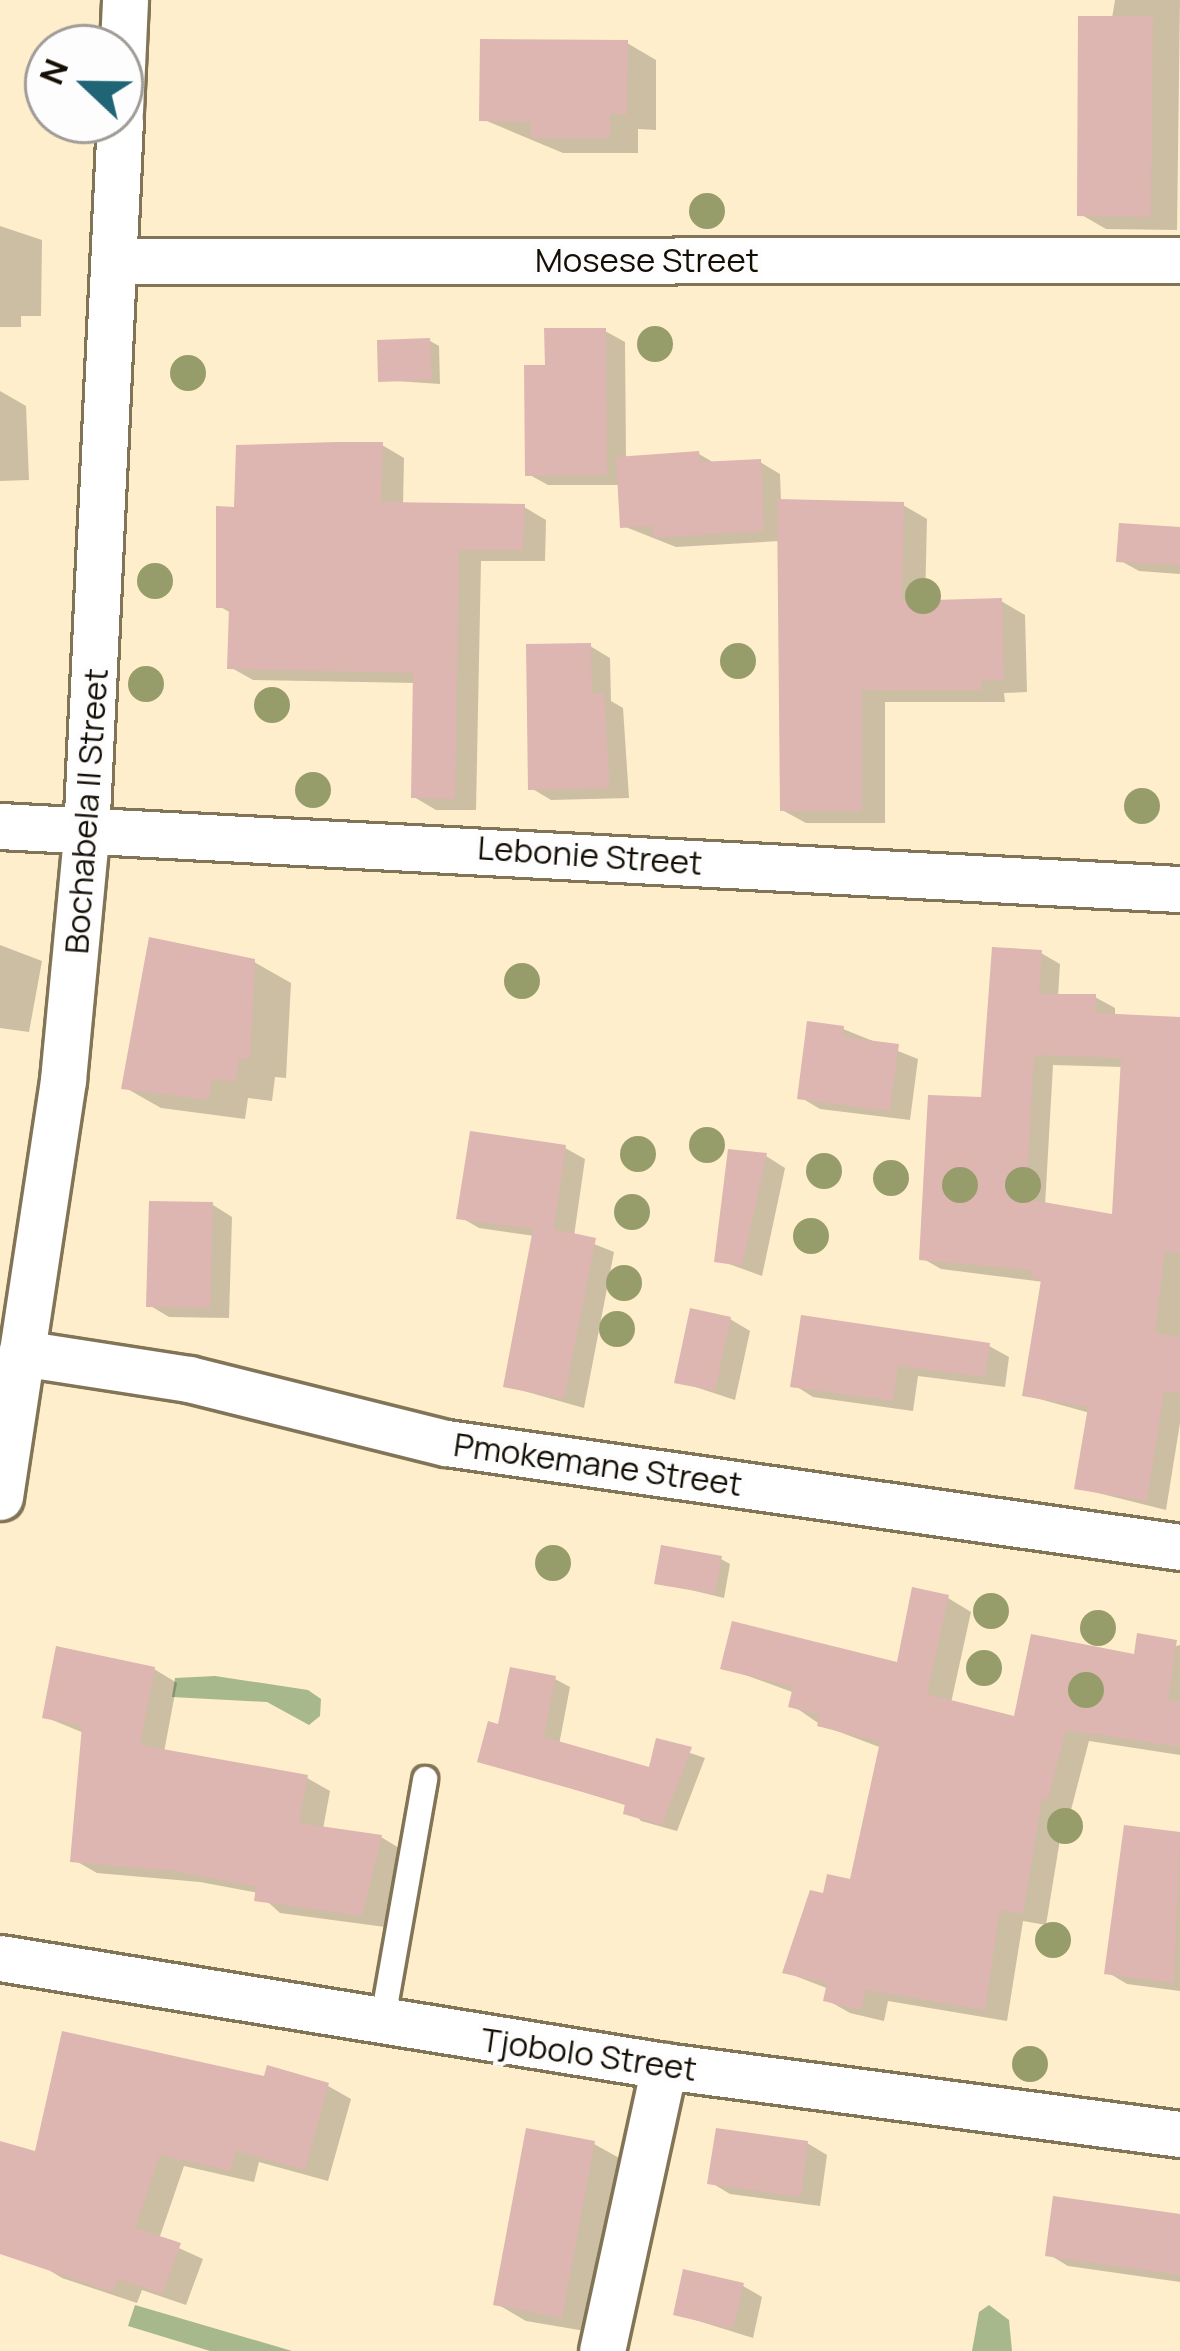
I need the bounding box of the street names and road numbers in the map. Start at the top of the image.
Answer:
street label: Mosese Street [535,240,759,280]
street label: Bochabela II Street [56,667,116,955]
street label: Lebonie Street [476,827,704,883]
street label: Pmokemane Street [451,1424,745,1504]
street label: Tjobolo Street [479,2019,699,2089]

